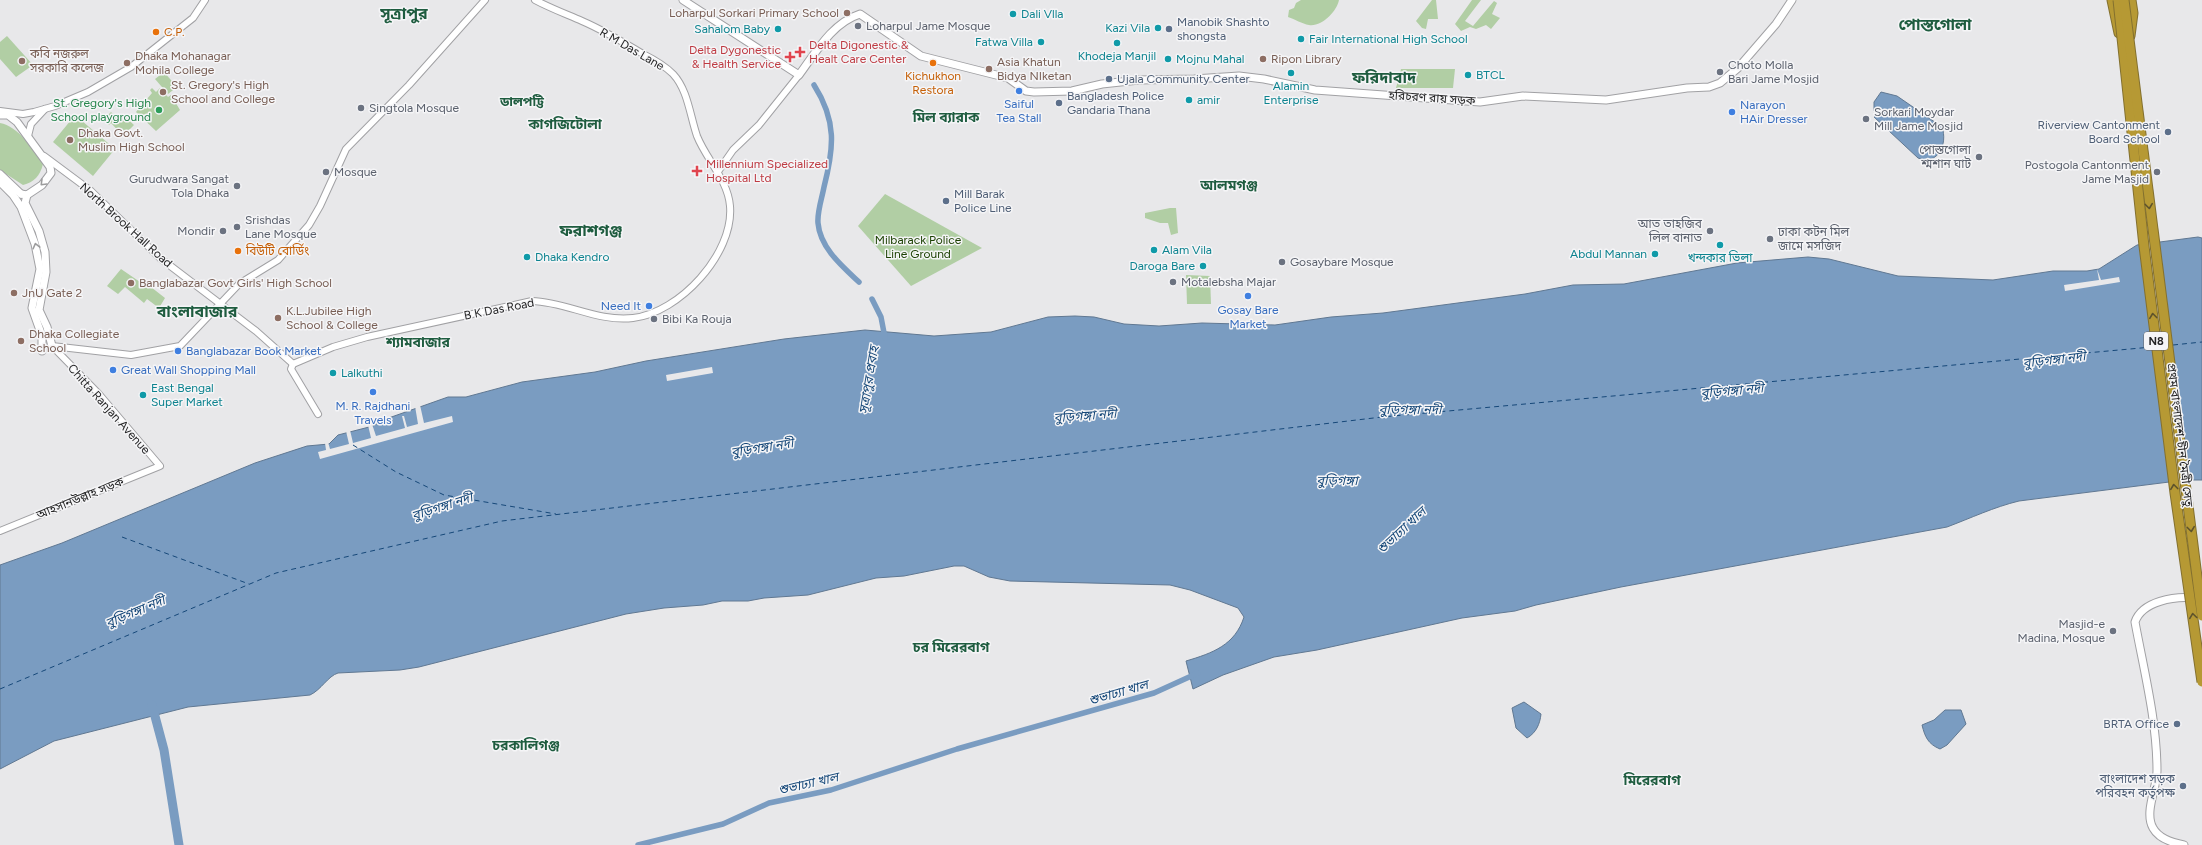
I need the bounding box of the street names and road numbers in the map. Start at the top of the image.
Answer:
street label: R M Das Lane [597,25,667,73]
street label: হরিচরণ রায় সড়ক [1387,87,1476,108]
street label: North Brook Hall Road [77,180,175,270]
street label: B K Das Road [463,295,535,323]
road number: N8 [2144,332,2168,350]
street label: Chitta Ranjan Avenue [65,361,153,457]
street label: প্রথম বাংলাদেশ-চীন মৈত্রী সেতু [2163,362,2197,508]
street label: আহসানউল্লাহ সড়ক [33,473,126,522]

